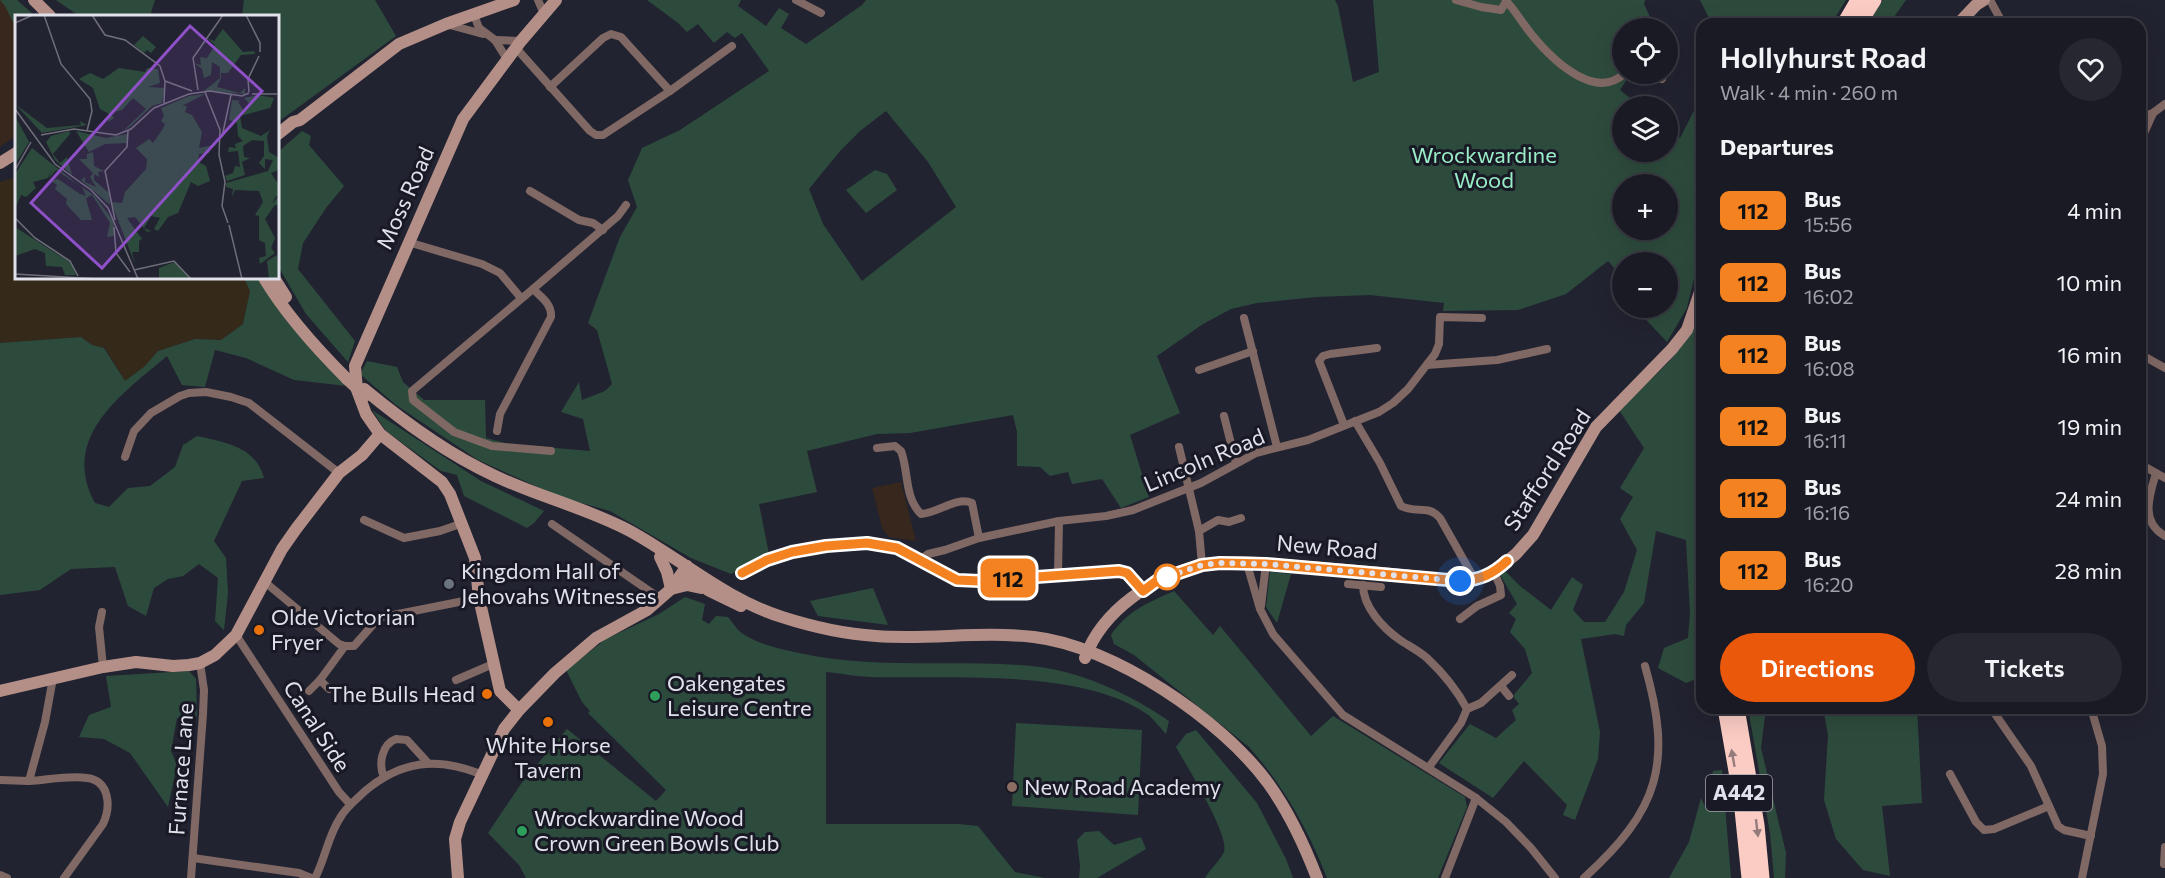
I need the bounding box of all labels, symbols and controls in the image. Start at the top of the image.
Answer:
inset map [15,15,279,279]
map controls [1612,18,1678,318]
button: locate [1612,18,1678,84]
button: heart [2059,38,2122,101]
text: Hollyhurst Road [1720,40,1927,74]
text: Walk · 4 min · 260 m [1720,80,1898,104]
button: layers [1612,96,1678,162]
text: Departures [1720,133,1834,160]
park label: Wrockwardine Wood [1411,141,1557,193]
street label: Moss Road [370,142,439,253]
button: + [1612,174,1678,240]
text: Bus [1804,185,1841,212]
text: 4 min [2067,197,2122,224]
text: 112 [1738,198,1768,223]
text: 15:56 [1804,212,1852,236]
button: − [1612,252,1678,318]
text: Bus [1804,257,1841,284]
text: 10 min [2057,269,2122,296]
text: 112 [1738,270,1768,295]
text: 16:02 [1804,284,1854,308]
text: Bus [1804,329,1841,356]
text: 16 min [2058,341,2122,368]
text: 112 [1738,342,1768,367]
text: 16:08 [1804,356,1855,380]
text: Bus [1804,401,1841,428]
street label: Stafford Road [1497,404,1596,536]
text: 19 min [2058,413,2122,440]
text: 112 [1738,414,1768,439]
street label: Lincoln Road [1139,422,1268,497]
text: 16:11 [1804,428,1847,452]
text: Bus [1804,473,1841,500]
text: 24 min [2055,485,2122,512]
text: 112 [1738,486,1768,511]
text: 16:16 [1804,500,1850,524]
street label: New Road [1275,529,1379,564]
text: Bus [1804,545,1841,572]
place label: Kingdom Hall of Jehovahs Witnesses [461,557,657,609]
text: 28 min [2055,557,2122,584]
line badge: 112 [974,558,1042,598]
text: 112 [1738,558,1768,583]
unlabelled marker [1154,564,1180,590]
text: 112 [993,566,1023,591]
your location [1445,566,1475,596]
text: 16:20 [1804,572,1854,596]
marker: Kingdom Hall of Jehovahs Witnesses [442,577,456,591]
place label: Olde Victorian Fryer [271,603,415,655]
marker: Olde Victorian Fryer [252,623,266,637]
button: Directions [1720,633,1915,702]
button: Tickets [1927,633,2122,702]
place label: Oakengates Leisure Centre [667,669,812,721]
street label: Canal Side [278,675,357,776]
place label: The Bulls Head [328,680,475,707]
marker: The Bulls Head [480,687,494,701]
marker: Oakengates Leisure Centre [648,689,662,703]
street label: Furnace Lane [162,702,199,836]
marker: White Horse Tavern [541,715,555,729]
place label: White Horse Tavern [485,731,611,783]
one-way arrow [1729,748,1738,767]
place label: New Road Academy [1024,773,1221,800]
road number: A442 [1706,775,1772,811]
marker: New Road Academy [1005,780,1019,794]
place label: Wrockwardine Wood Crown Green Bowls Club [534,804,780,856]
one-way arrow [1753,818,1762,837]
marker: Wrockwardine Wood Crown Green Bowls Club [515,824,529,838]

